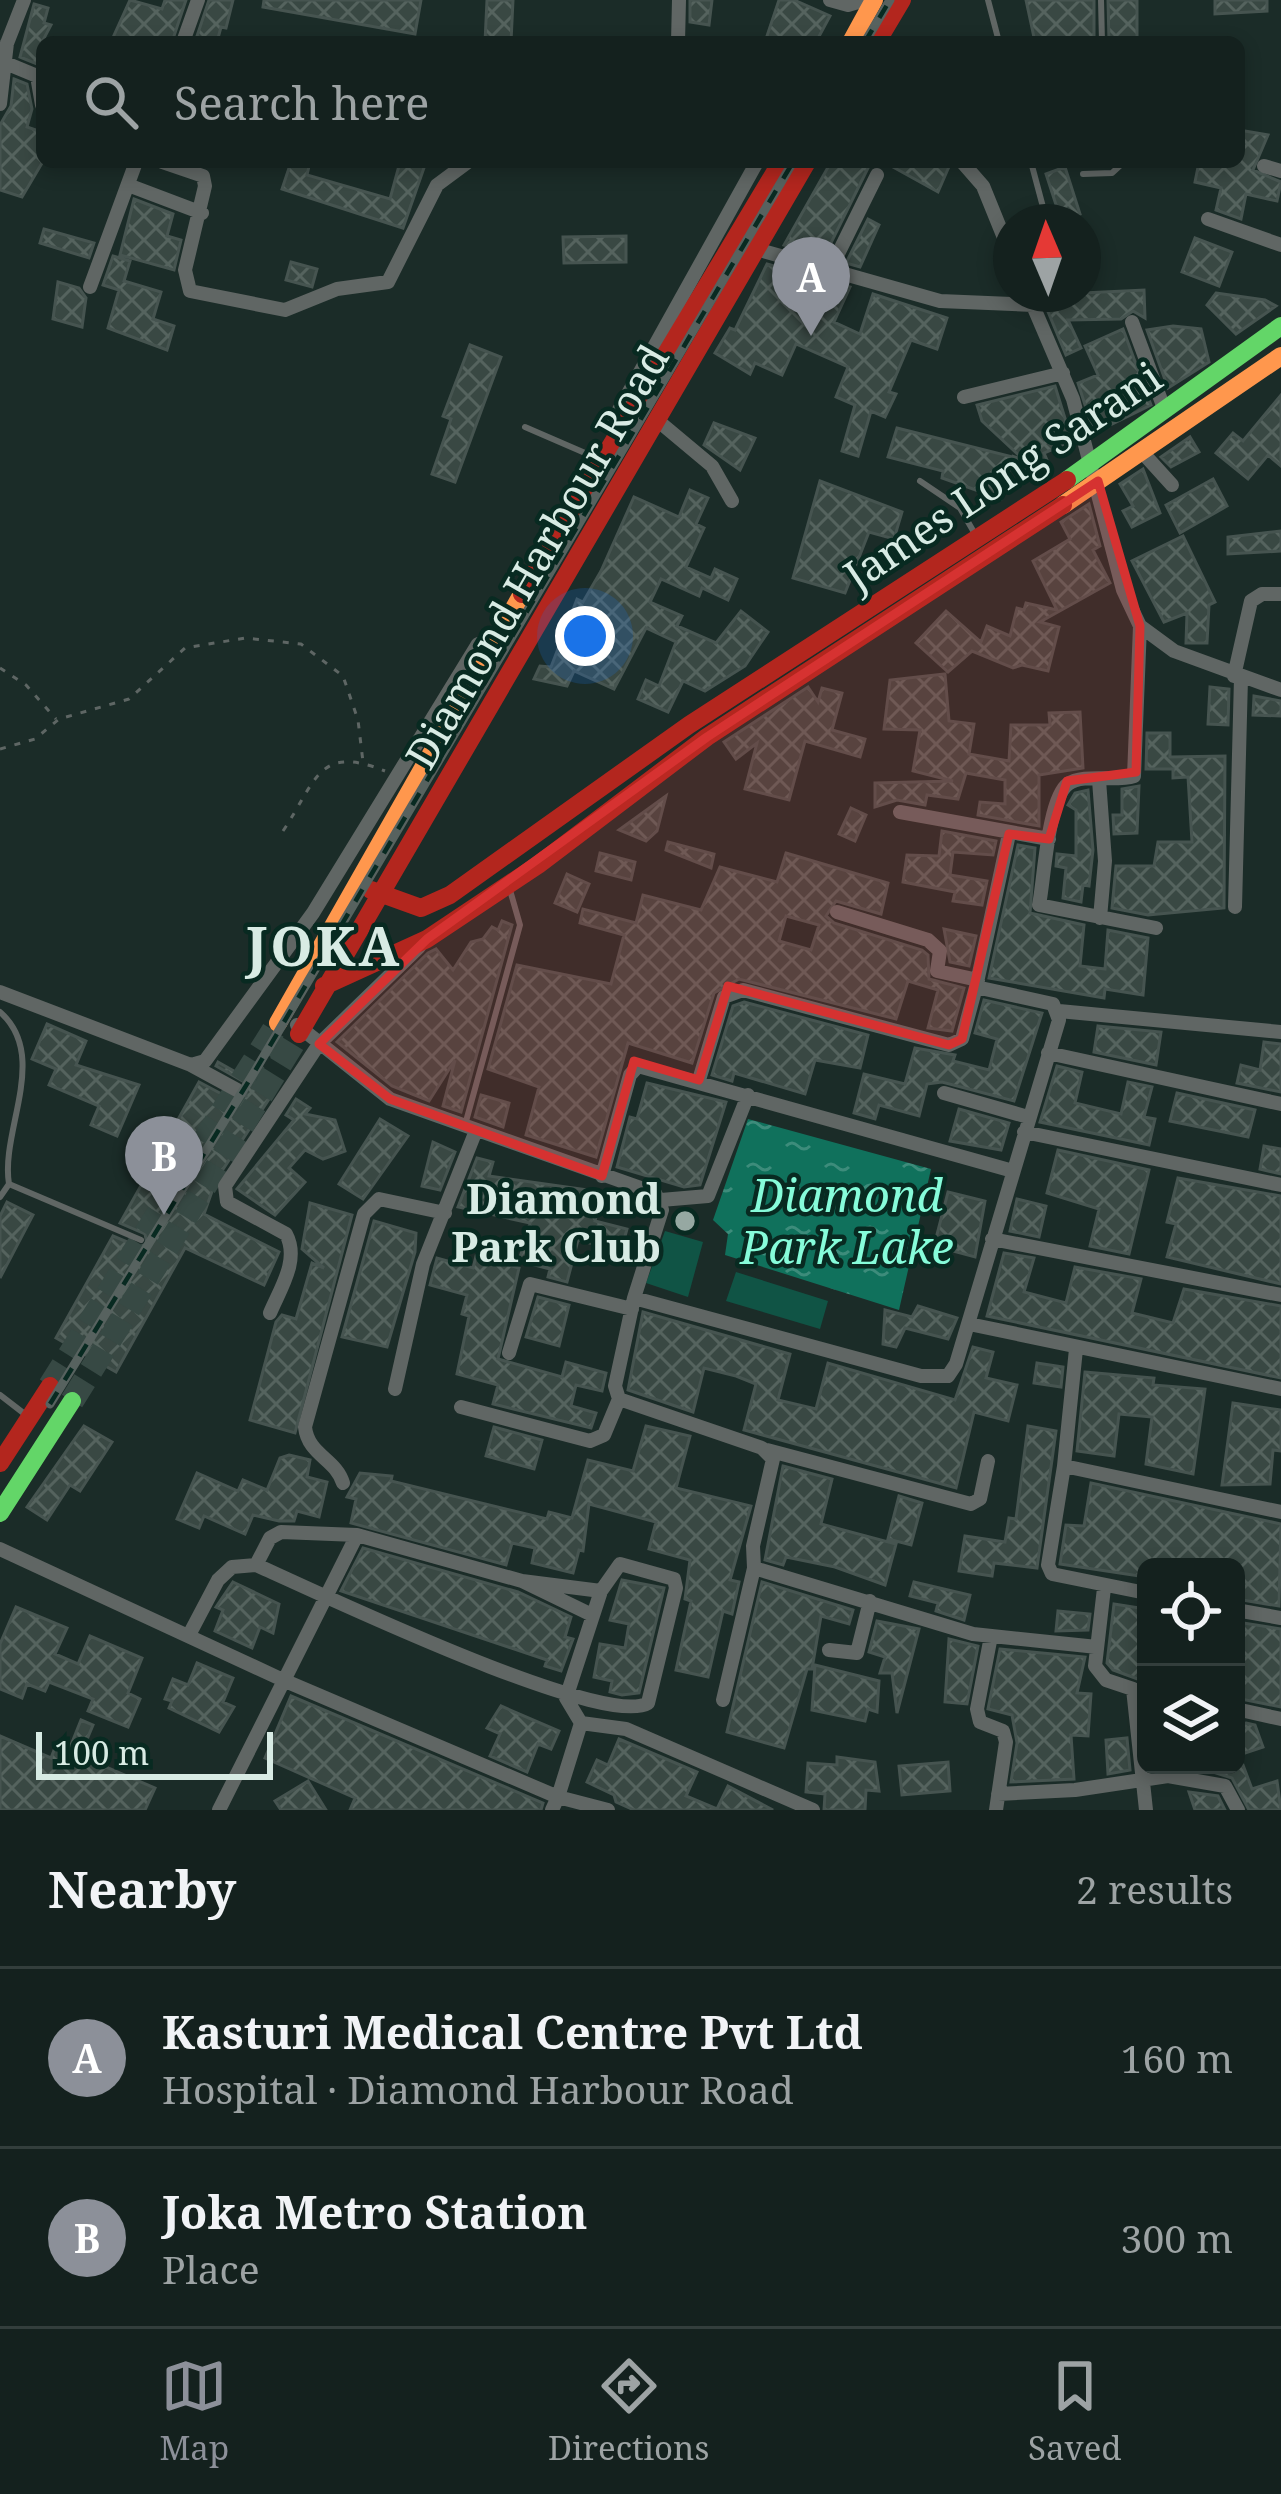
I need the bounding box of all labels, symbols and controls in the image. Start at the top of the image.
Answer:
search box [36,36,1245,168]
icon: search [78,69,144,135]
text: Search here [174,72,429,133]
north arrow [993,204,1101,312]
pin: A [772,237,850,336]
street label: Diamond Harbour Road [391,333,681,778]
street label: James Long Sarani [831,348,1172,603]
your location [555,606,615,666]
district label: JOKA [244,908,402,982]
pin: B [125,1116,203,1215]
water label: Diamond Park Lake [739,1164,954,1277]
place label: Diamond Park Club [451,1169,661,1274]
marker: Diamond Park Club [672,1208,698,1234]
map controls [1137,1558,1245,1774]
button: locate [1137,1558,1245,1666]
button: layers [1137,1666,1245,1774]
scale bar [36,1726,273,1779]
text: 100 m [54,1730,149,1775]
text: Nearby [48,1853,236,1923]
text: 2 results [1076,1862,1233,1915]
text: Kasturi Medical Centre Pvt Ltd [162,2001,863,2062]
text: A [72,2031,102,2084]
text: 160 m [1121,2031,1233,2084]
text: Hospital · Diamond Harbour Road [162,2062,794,2115]
text: Joka Metro Station [162,2181,587,2242]
text: B [74,2211,100,2264]
text: 300 m [1121,2211,1233,2264]
text: Place [162,2242,260,2295]
tab: Map [159,2353,229,2470]
tab: Directions [548,2353,709,2470]
tab: Saved [1028,2353,1122,2470]

